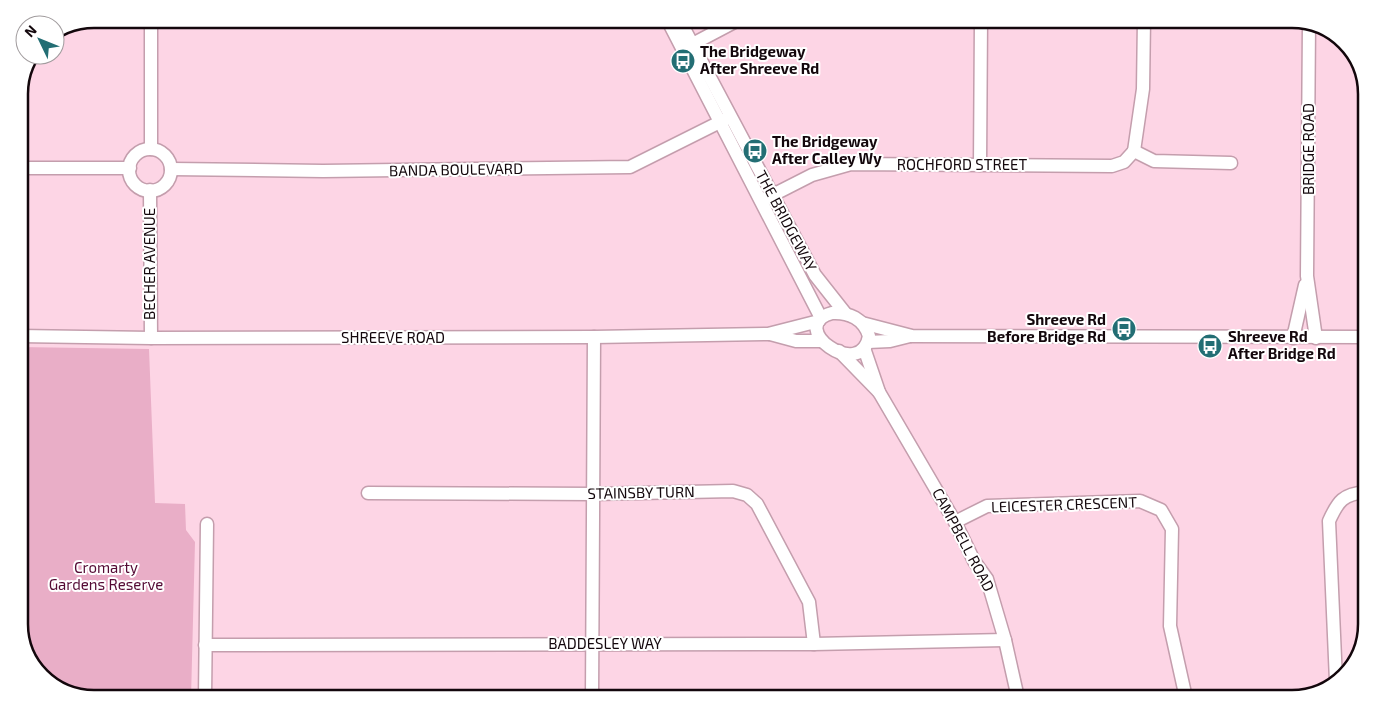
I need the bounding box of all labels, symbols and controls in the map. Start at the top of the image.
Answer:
north arrow [15,15,65,65]
text: N [20,21,40,40]
place label: The Bridgeway After Shreeve Rd [700,42,819,77]
bus stop icon: The Bridgeway After Shreeve Rd [670,48,696,74]
street label: BRIDGE ROAD [1299,103,1317,195]
place label: The Bridgeway After Calley Wy [772,132,882,168]
bus stop icon: The Bridgeway After Calley Wy [742,138,768,164]
street label: ROCHFORD STREET [897,155,1027,173]
street label: BANDA BOULEVARD [389,159,523,179]
street label: THE BRIDGEWAY [753,167,821,274]
street label: BECHER AVENUE [140,208,158,320]
place label: Shreeve Rd Before Bridge Rd [987,310,1106,345]
bus stop icon: Shreeve Rd Before Bridge Rd [1111,316,1137,342]
place label: Shreeve Rd After Bridge Rd [1228,327,1336,362]
street label: SHREEVE ROAD [341,328,445,346]
bus stop icon: Shreeve Rd After Bridge Rd [1197,333,1223,359]
street label: STAINSBY TURN [587,482,695,502]
street label: CAMPBELL ROAD [929,485,999,594]
street label: LEICESTER CRESCENT [991,492,1138,516]
park label: Cromarty Gardens Reserve [49,558,163,593]
street label: BADDESLEY WAY [548,634,662,652]

